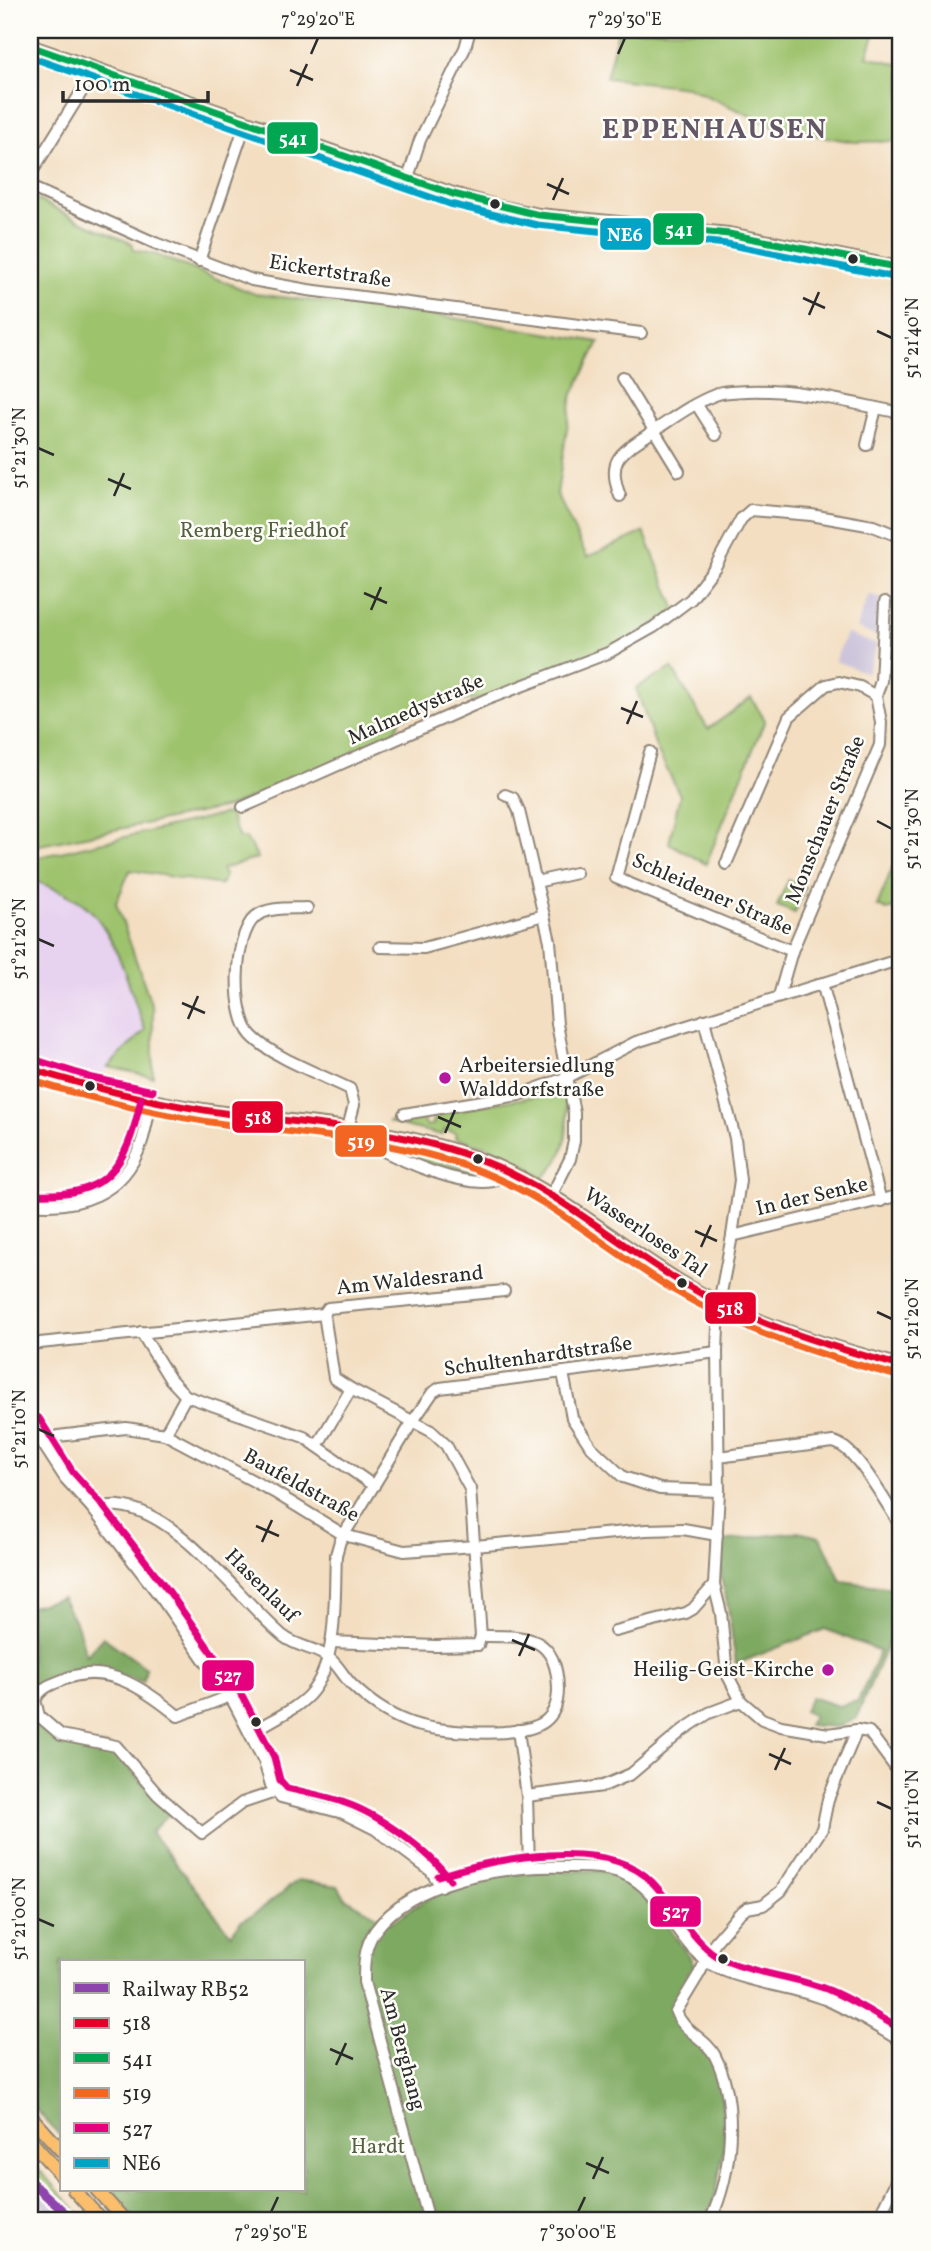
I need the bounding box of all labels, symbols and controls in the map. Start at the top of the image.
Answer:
text: 7°29'20"E [281,8,355,33]
text: 7°29'30"E [588,8,662,33]
scale bar [63,60,208,104]
text: 100 m [74,71,131,100]
district label: EPPENHAUSEN [602,111,828,150]
line badge: 541 [266,121,319,155]
text: 541 [279,127,307,153]
unlabelled marker [488,197,502,211]
line badge: 541 [652,212,705,246]
line badge: NE6 [599,217,652,251]
text: 541 [665,218,693,244]
text: NE6 [607,223,643,249]
street label: Eickertstraße [267,248,393,296]
unlabelled marker [846,252,860,266]
text: 51°21'40"N [901,297,926,379]
text: 51°21'30"N [8,407,33,489]
park label: Remberg Friedhof [180,517,348,546]
street label: Malmedystraße [343,667,489,753]
street label: Monschauer Straße [779,731,873,909]
text: 51°21'30"N [901,788,926,870]
street label: Schleidener Straße [627,846,797,944]
text: 51°21'20"N [8,898,33,980]
place label: Arbeitersiedlung Walddorfstraße [459,1052,615,1105]
marker: Arbeitersiedlung Walddorfstraße [437,1070,453,1086]
unlabelled marker [83,1079,97,1093]
line badge: 518 [231,1100,284,1134]
text: 518 [244,1106,272,1132]
line badge: 519 [334,1124,388,1158]
text: 519 [347,1130,375,1156]
unlabelled marker [471,1152,485,1166]
street label: In der Senke [753,1170,871,1224]
street label: Wasserloses Tal [577,1181,713,1285]
street label: Am Waldesrand [335,1259,485,1303]
unlabelled marker [675,1276,689,1290]
text: 51°21'20"N [901,1278,926,1360]
line badge: 518 [704,1291,757,1325]
text: 518 [716,1297,744,1323]
street label: Schultenhardtstraße [442,1329,634,1385]
text: 51°21'10"N [8,1389,33,1469]
street label: Baufeldstraße [238,1442,364,1530]
street label: Hasenlauf [218,1543,306,1631]
place label: Heilig-Geist-Kirche [633,1656,814,1685]
line badge: 527 [201,1659,255,1692]
marker: Heilig-Geist-Kirche [820,1662,836,1678]
text: 527 [214,1664,242,1690]
unlabelled marker [249,1715,263,1729]
text: 51°21'10"N [901,1769,926,1849]
text: 51°21'00"N [8,1877,33,1961]
line badge: 527 [649,1895,702,1928]
text: 527 [662,1900,690,1926]
unlabelled marker [716,1952,730,1966]
legend [60,1960,304,2192]
text: Railway RB52 [122,1976,249,2005]
street label: Am Berghang [372,1984,432,2114]
text: 518 [122,2010,151,2039]
text: 541 [122,2046,153,2075]
text: 519 [122,2080,151,2109]
text: 527 [122,2116,153,2145]
park label: Hardt [351,2133,405,2162]
text: NE6 [122,2150,161,2179]
text: 7°29'50"E [234,2221,308,2246]
text: 7°30'00"E [540,2221,616,2246]

